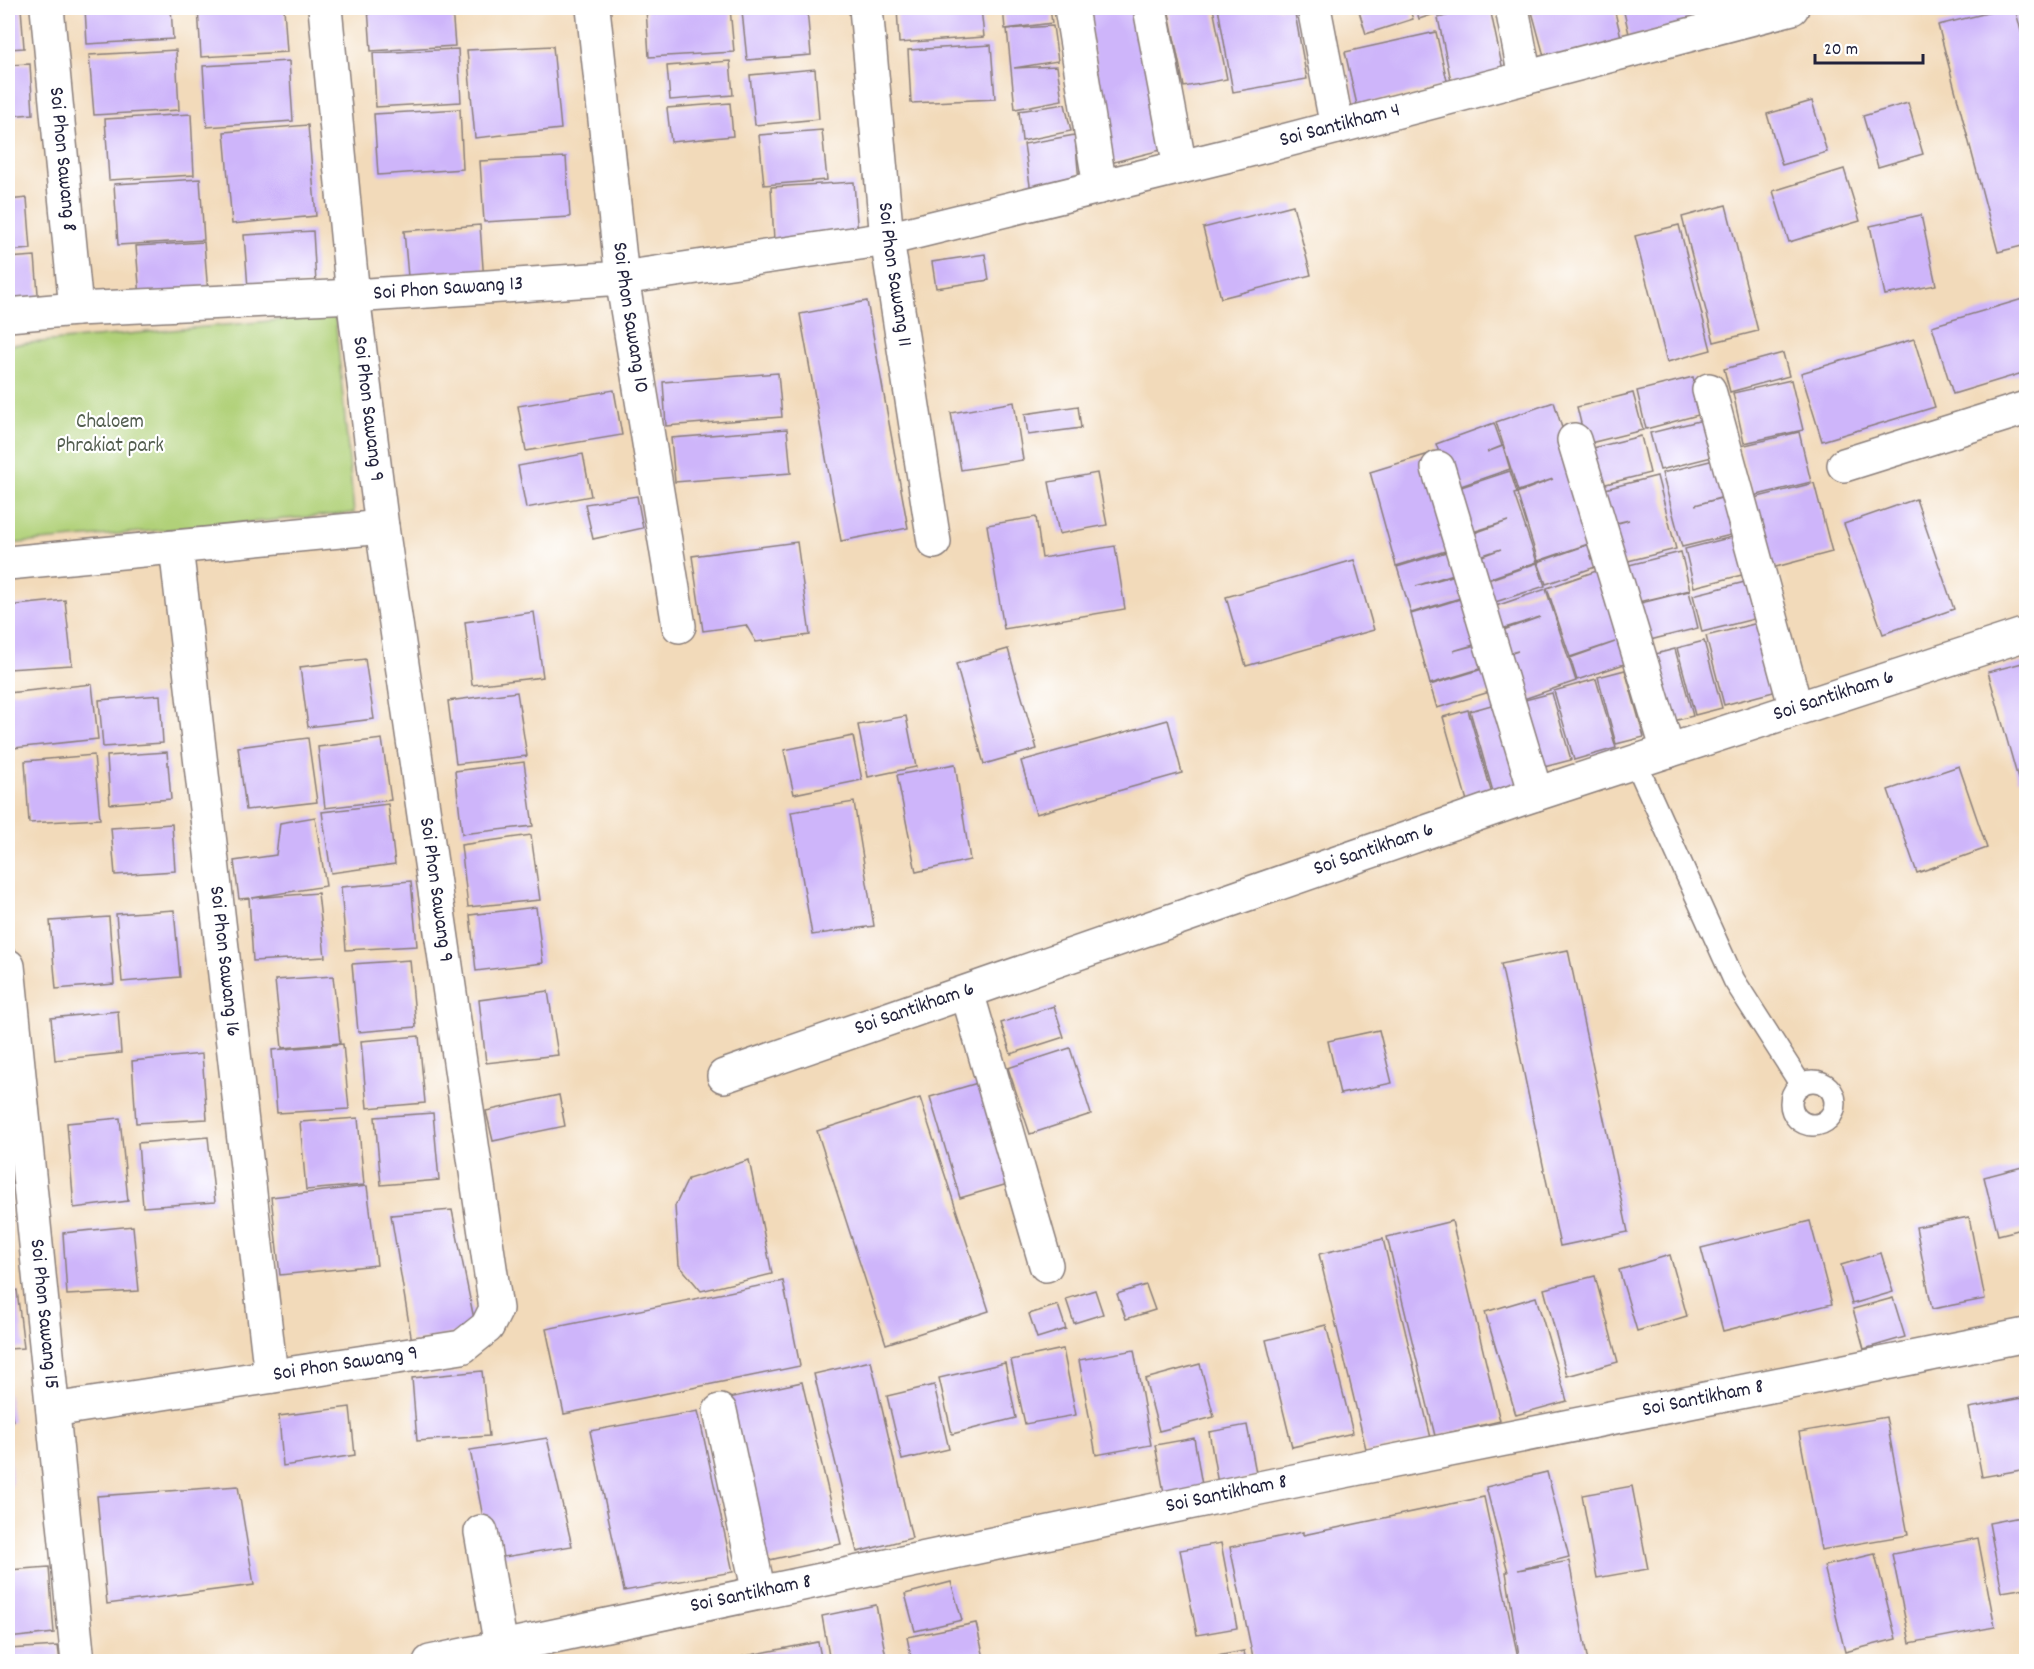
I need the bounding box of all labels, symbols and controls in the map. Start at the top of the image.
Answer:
scale bar [1815,27,1923,65]
text: 20 m [1824,38,1858,63]
street label: Soi Phon Sawang 8 [40,86,83,233]
street label: Soi Santikham 4 [1276,96,1404,156]
street label: Soi Phon Sawang 11 [869,201,919,349]
street label: Soi Phon Sawang 10 [603,241,656,396]
street label: Soi Phon Sawang 13 [372,270,524,310]
street label: Soi Phon Sawang 9 [343,335,391,483]
park label: Chaloem Phrakiat park [56,408,164,462]
street label: Soi Santikham 6 [1770,663,1898,730]
street label: Soi Santikham 6 [1310,815,1438,885]
street label: Soi Phon Sawang 9 [410,816,460,964]
street label: Soi Phon Sawang 16 [200,884,247,1038]
street label: Soi Santikham 6 [851,975,979,1044]
street label: Soi Phon Sawang 15 [21,1238,65,1391]
street label: Soi Phon Sawang 9 [271,1339,420,1391]
street label: Soi Santikham 8 [1640,1373,1767,1426]
street label: Soi Santikham 8 [1163,1468,1290,1522]
street label: Soi Santikham 8 [688,1567,815,1622]

